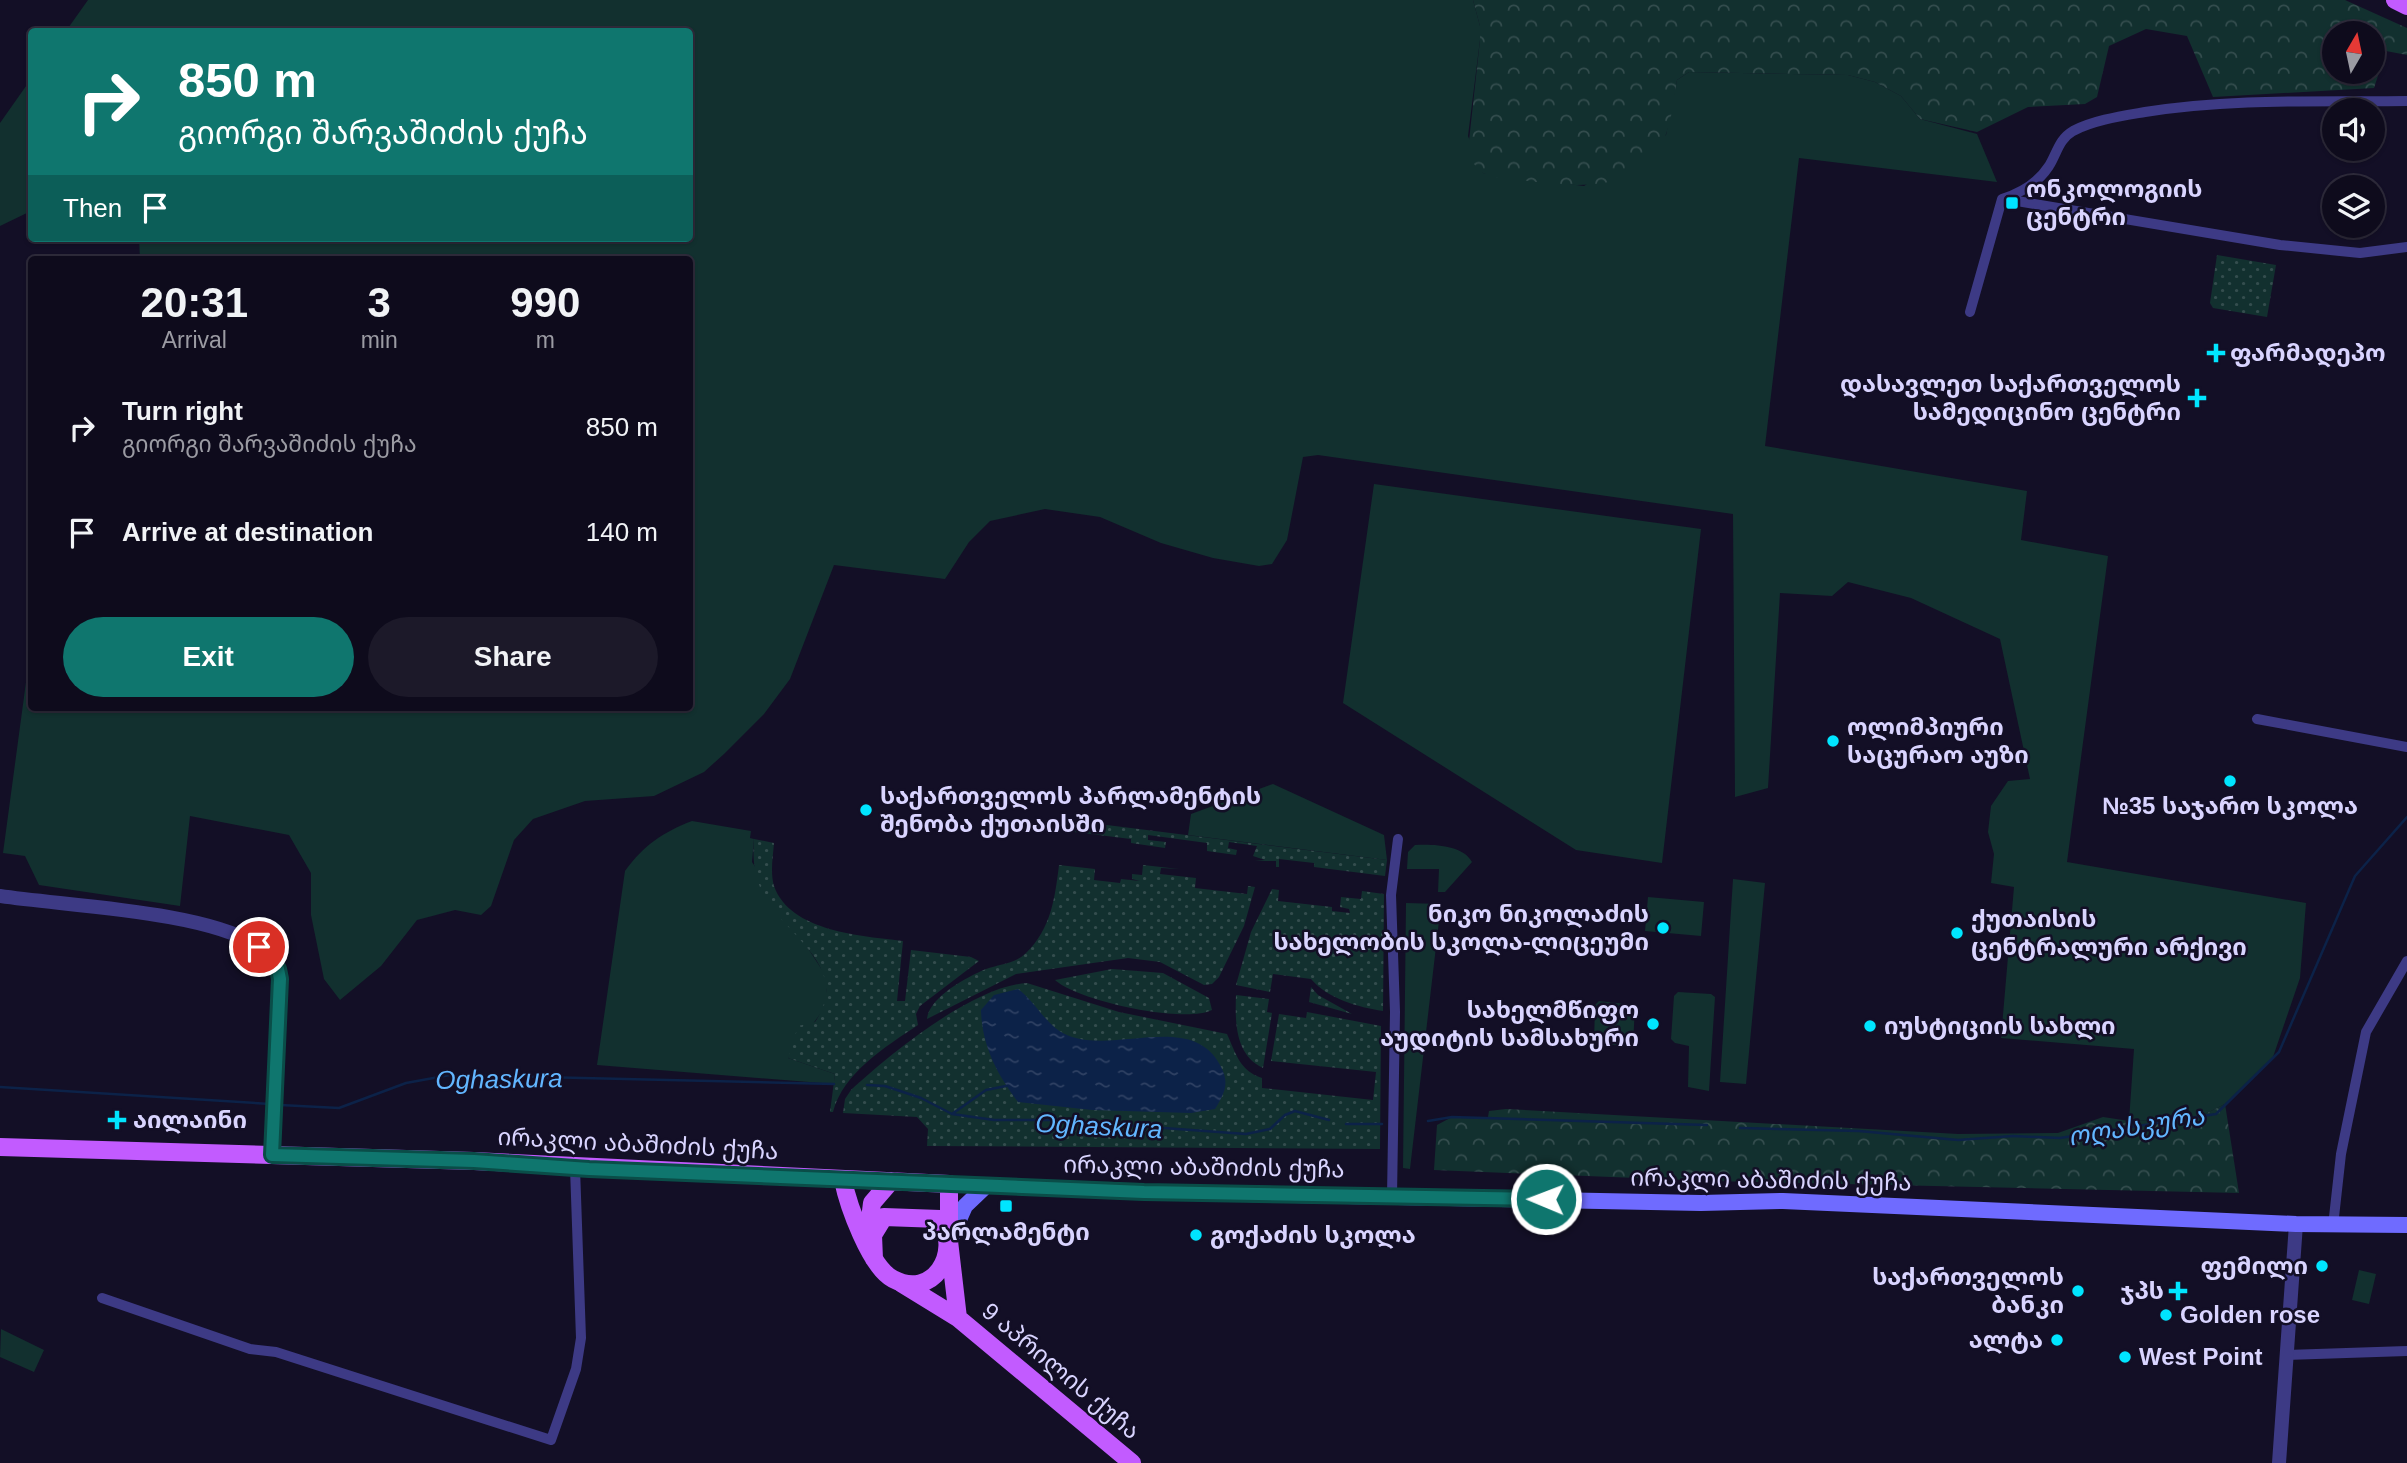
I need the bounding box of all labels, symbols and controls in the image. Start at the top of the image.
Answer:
north arrow [2322,21,2385,84]
map controls [2322,21,2385,238]
text: 850 m [178,53,317,107]
icon: right [63,56,154,147]
button: sound [2322,98,2385,161]
text: გიორგი შარვაშიძის ქუჩა [178,115,588,151]
place label: ონკოლოგიის ცენტრი [2026,175,2203,231]
button: layers [2322,175,2385,238]
icon: arrive [136,189,174,227]
text: Then [63,193,122,223]
marker: ონკოლოგიის ცენტრი [2004,195,2020,211]
text: 20:31 [141,279,248,326]
text: 3 [367,279,391,326]
text: 990 [510,279,580,326]
text: Arrival [162,327,227,353]
text: min [361,327,398,353]
text: m [536,327,555,353]
place label: ფარმადეპო [2230,339,2386,368]
marker: ფარმადეპო [2208,345,2224,361]
place label: დასავლეთ საქართველოს სამედიცინო ცენტრი [1840,370,2181,427]
marker: დასავლეთ საქართველოს სამედიცინო ცენტრი [2187,388,2207,408]
text: Turn right [122,396,243,426]
icon: right [63,409,101,447]
text: 850 m [586,412,658,442]
text: გიორგი შარვაშიძის ქუჩა [122,431,417,457]
icon: arrive [63,514,101,552]
text: Arrive at destination [122,517,373,547]
text: 140 m [586,517,658,547]
button: Exit [63,617,354,697]
button: Share [368,617,658,697]
place label: ოლიმპიური საცურაო აუზი [1847,713,2029,769]
marker: ოლიმპიური საცურაო აუზი [1825,733,1841,749]
marker: №35 საჯარო სკოლა [2222,773,2238,789]
place label: საქართველოს პარლამენტის შენობა ქუთაისში [880,782,1261,838]
place label: №35 საჯარო სკოლა [2102,792,2358,820]
marker: საქართველოს პარლამენტის შენობა ქუთაისში [858,802,874,818]
place label: ნიკო ნიკოლაძის სახელობის სკოლა-ლიცეუმი [1273,900,1649,956]
place label: ქუთაისის ცენტრალური არქივი [1971,905,2247,961]
pin [229,917,289,977]
marker: ნიკო ნიკოლაძის სახელობის სკოლა-ლიცეუმი [1655,920,1671,936]
marker: ქუთაისის ცენტრალური არქივი [1949,925,1965,941]
icon: arrive [240,928,278,966]
place label: სახელმწიფო აუდიტის სამსახური [1380,996,1639,1053]
place label: იუსტიციის სახლი [1884,1012,2116,1040]
marker: სახელმწიფო აუდიტის სამსახური [1645,1016,1661,1032]
marker: იუსტიციის სახლი [1862,1018,1878,1034]
water label: Oghaskura [435,1063,563,1095]
water label: ოღასკურა [2066,1100,2207,1153]
place label: აილაინი [133,1106,247,1134]
water label: Oghaskura [1035,1108,1163,1144]
marker: აილაინი [107,1110,127,1130]
street label: ირაკლი აბაშიძის ქუჩა [497,1123,779,1165]
street label: ირაკლი აბაშიძის ქუჩა [1063,1151,1345,1183]
position arrow [1509,1162,1583,1236]
street label: ირაკლი აბაშიძის ქუჩა [1630,1164,1912,1196]
marker: პარლამენტი [998,1198,1014,1214]
place label: პარლამენტი [922,1218,1090,1246]
place label: გოქაძის სკოლა [1210,1221,1416,1249]
marker: გოქაძის სკოლა [1188,1227,1204,1243]
place label: ფემილი [2200,1252,2308,1280]
marker: ფემილი [2314,1258,2330,1274]
place label: საქართველოს ბანკი [1872,1263,2064,1319]
place label: ჯპს [2120,1277,2164,1305]
marker: საქართველოს ბანკი [2070,1283,2086,1299]
marker: ჯპს [2170,1283,2186,1299]
street label: 9 აპრილის ქუჩა [976,1297,1146,1445]
place label: Golden rose [2180,1301,2320,1328]
marker: Golden rose [2158,1307,2174,1323]
place label: ალტა [1969,1326,2043,1354]
marker: ალტა [2049,1332,2065,1348]
place label: West Point [2139,1343,2263,1370]
marker: West Point [2117,1349,2133,1365]

